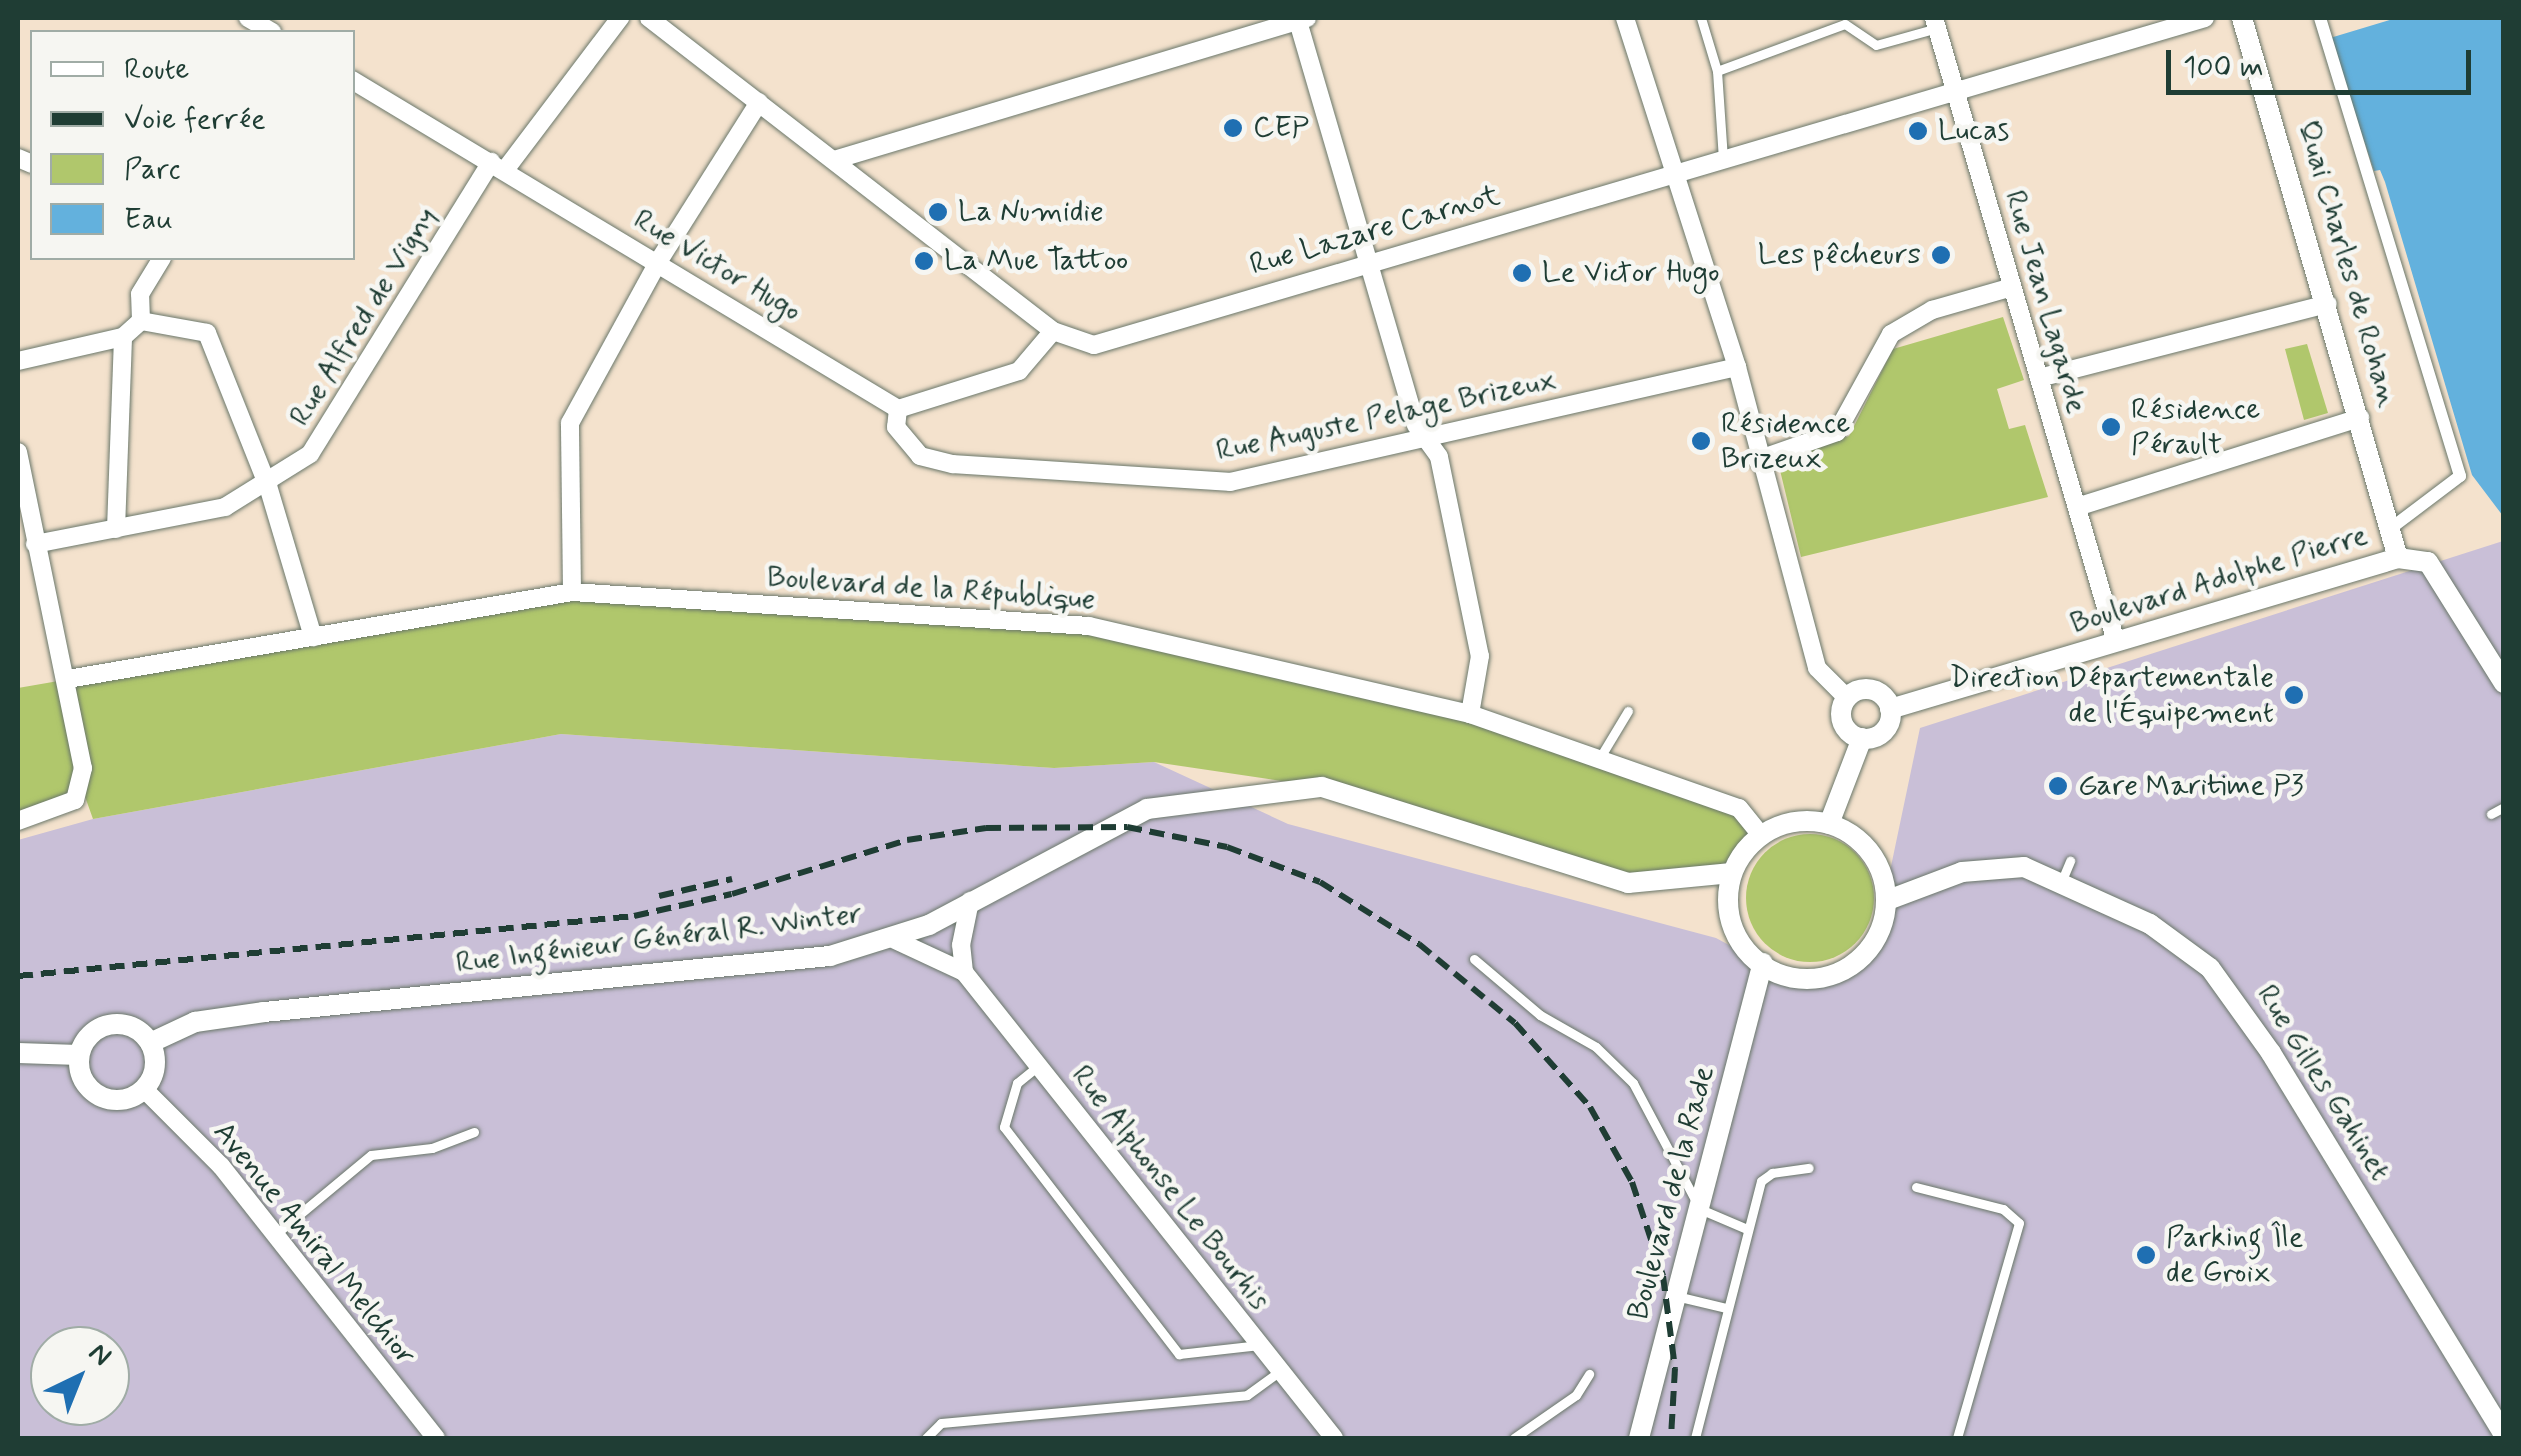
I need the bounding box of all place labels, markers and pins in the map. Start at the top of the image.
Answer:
place label: CEP [1253,110,1309,146]
place label: Lucas [1938,113,2009,149]
marker: CEP [1222,117,1244,139]
marker: Lucas [1907,120,1929,142]
place label: La Numidie [958,194,1107,230]
marker: La Numidie [927,201,949,223]
place label: Les pêcheurs [1757,237,1921,273]
place label: La Mue Tattoo [944,243,1129,279]
marker: Les pêcheurs [1930,244,1952,266]
marker: La Mue Tattoo [913,250,935,272]
place label: Le Victor Hugo [1542,255,1724,291]
marker: Le Victor Hugo [1511,262,1533,284]
place label: Résidence Pérault [2131,392,2260,462]
place label: Résidence Brizeux [1721,406,1850,476]
marker: Résidence Pérault [2100,416,2122,438]
marker: Résidence Brizeux [1690,430,1712,452]
place label: Direction Départementale de l'Équipement [1949,660,2274,730]
marker: Direction Départementale de l'Équipement [2283,684,2305,706]
place label: Gare Maritime P3 [2078,768,2305,804]
marker: Gare Maritime P3 [2047,775,2069,797]
place label: Parking Île de Groix [2166,1220,2304,1290]
marker: Parking Île de Groix [2135,1244,2157,1266]

